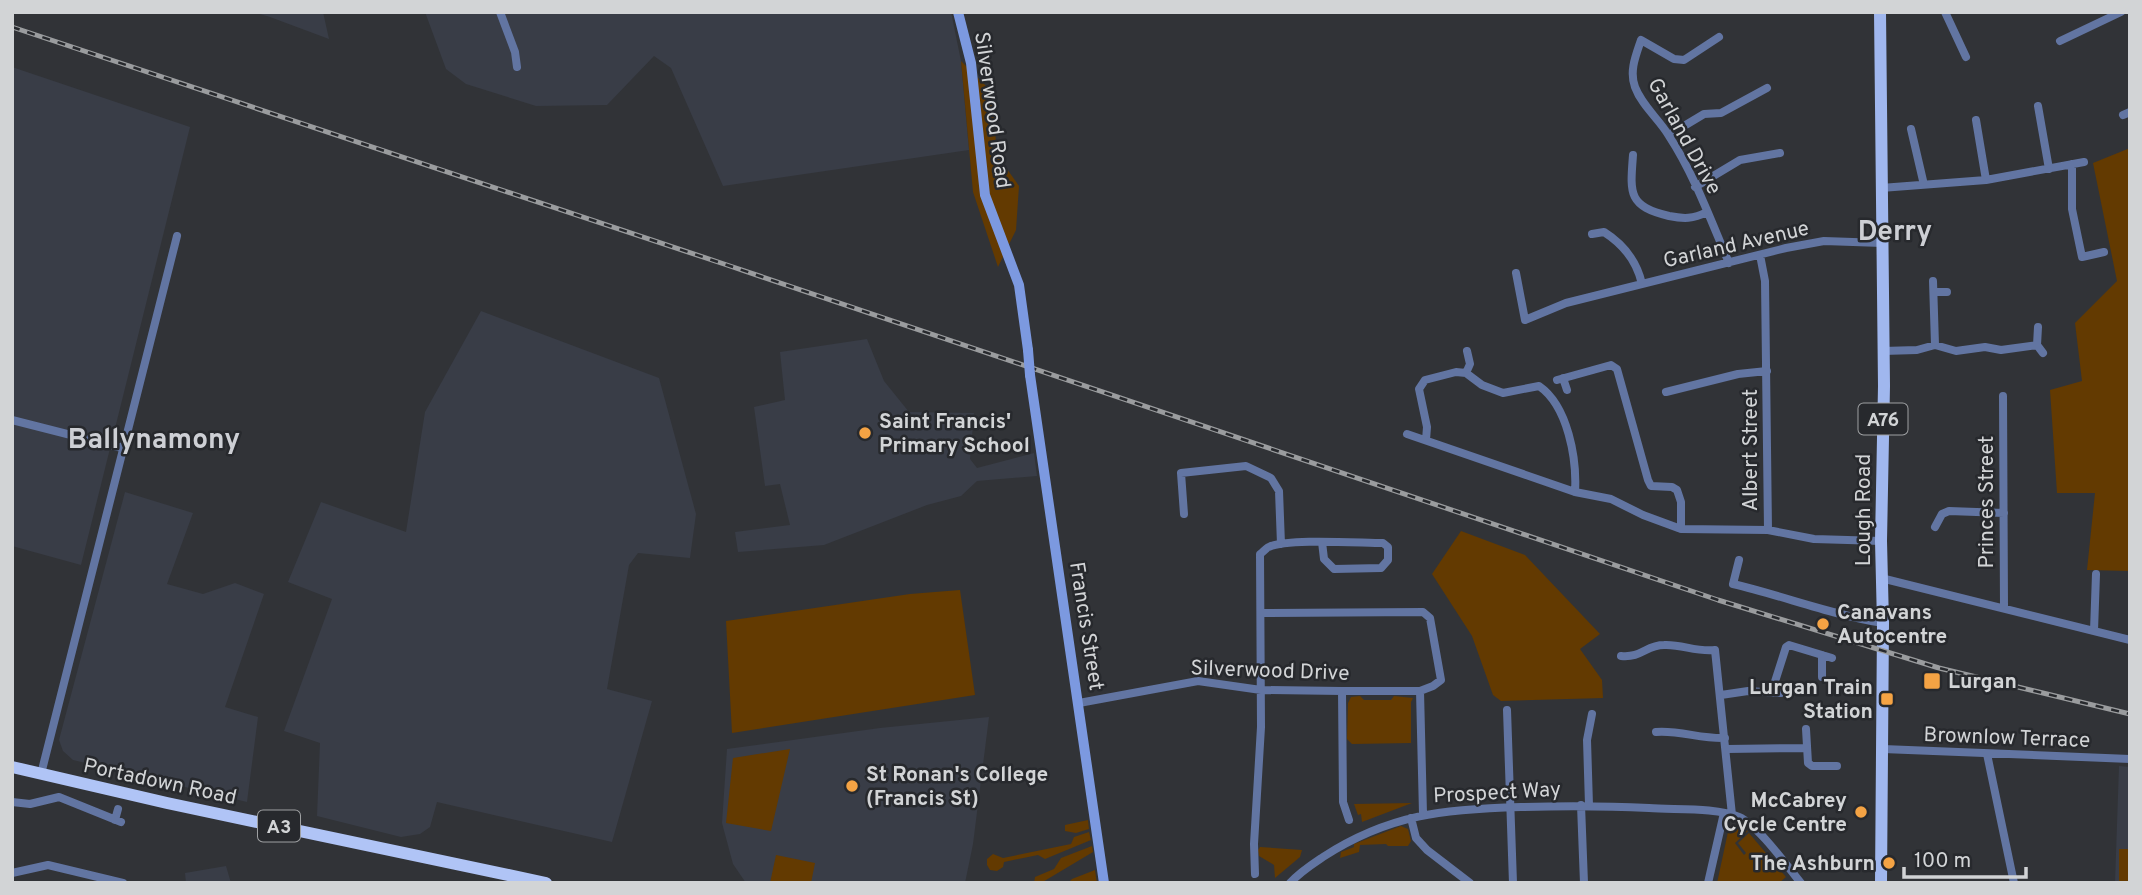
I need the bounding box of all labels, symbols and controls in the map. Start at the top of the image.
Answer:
street label: Silverwood Road [967,30,1016,190]
street label: Garland Drive [1641,74,1727,200]
district label: Derry [1858,215,1932,251]
street label: Garland Avenue [1661,216,1812,275]
street label: Albert Street [1738,389,1765,511]
road number: A76 [1858,404,1908,434]
place label: Saint Francis' Primary School [879,409,1030,460]
district label: Ballynamony [68,423,240,459]
marker: Saint Francis' Primary School [857,425,873,441]
street label: Princes Street [1974,435,2001,569]
street label: Lough Road [1851,454,1878,566]
street label: Francis Street [1062,560,1109,692]
place label: Canavans Autocentre [1837,600,1947,651]
marker: Canavans Autocentre [1815,616,1831,632]
street label: Silverwood Drive [1190,655,1350,688]
place label: Lurgan [1948,669,2017,696]
marker: Lurgan [1922,671,1942,691]
place label: Lurgan Train Station [1749,675,1873,726]
marker: Lurgan Train Station [1879,691,1895,707]
street label: Brownlow Terrace [1923,722,2091,755]
street label: Portadown Road [80,753,239,812]
place label: St Ronan's College (Francis St) [866,762,1048,813]
street label: Prospect Way [1432,777,1562,810]
marker: St Ronan's College (Francis St) [844,778,860,794]
place label: McCabrey Cycle Centre [1723,788,1847,839]
marker: McCabrey Cycle Centre [1853,804,1869,820]
road number: A3 [258,810,300,842]
scale bar [1904,836,2026,880]
text: 100 m [1914,848,1971,875]
place label: The Ashburn [1751,851,1875,878]
marker: The Ashburn [1881,855,1897,871]

